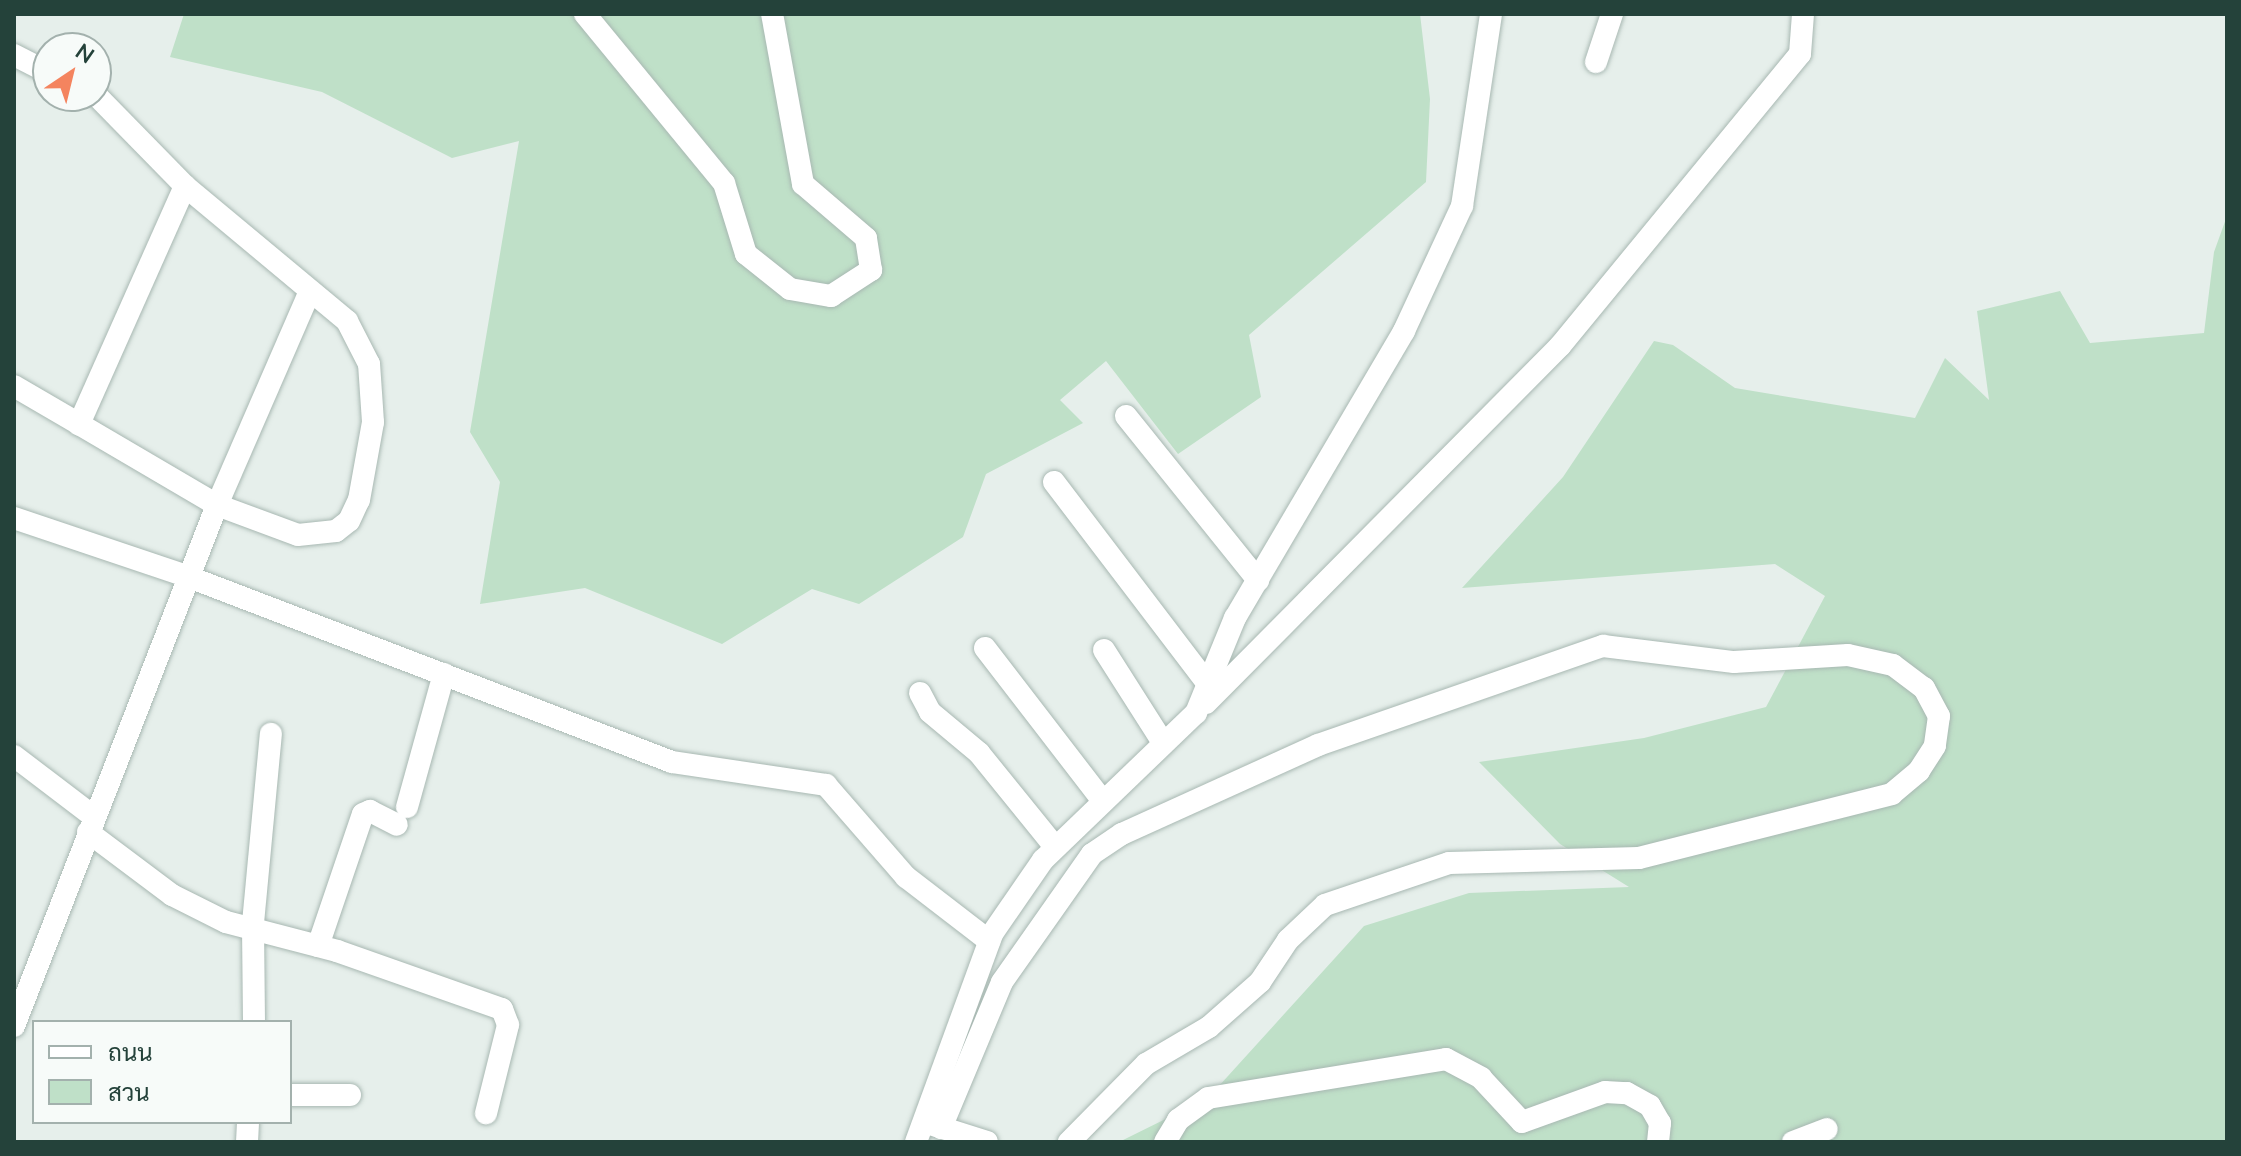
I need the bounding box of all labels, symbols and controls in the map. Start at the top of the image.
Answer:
north arrow [32,32,112,112]
text: N [69,37,100,71]
legend [32,1020,292,1124]
text: ถนน [108,1037,153,1069]
text: สวน [108,1077,150,1109]

